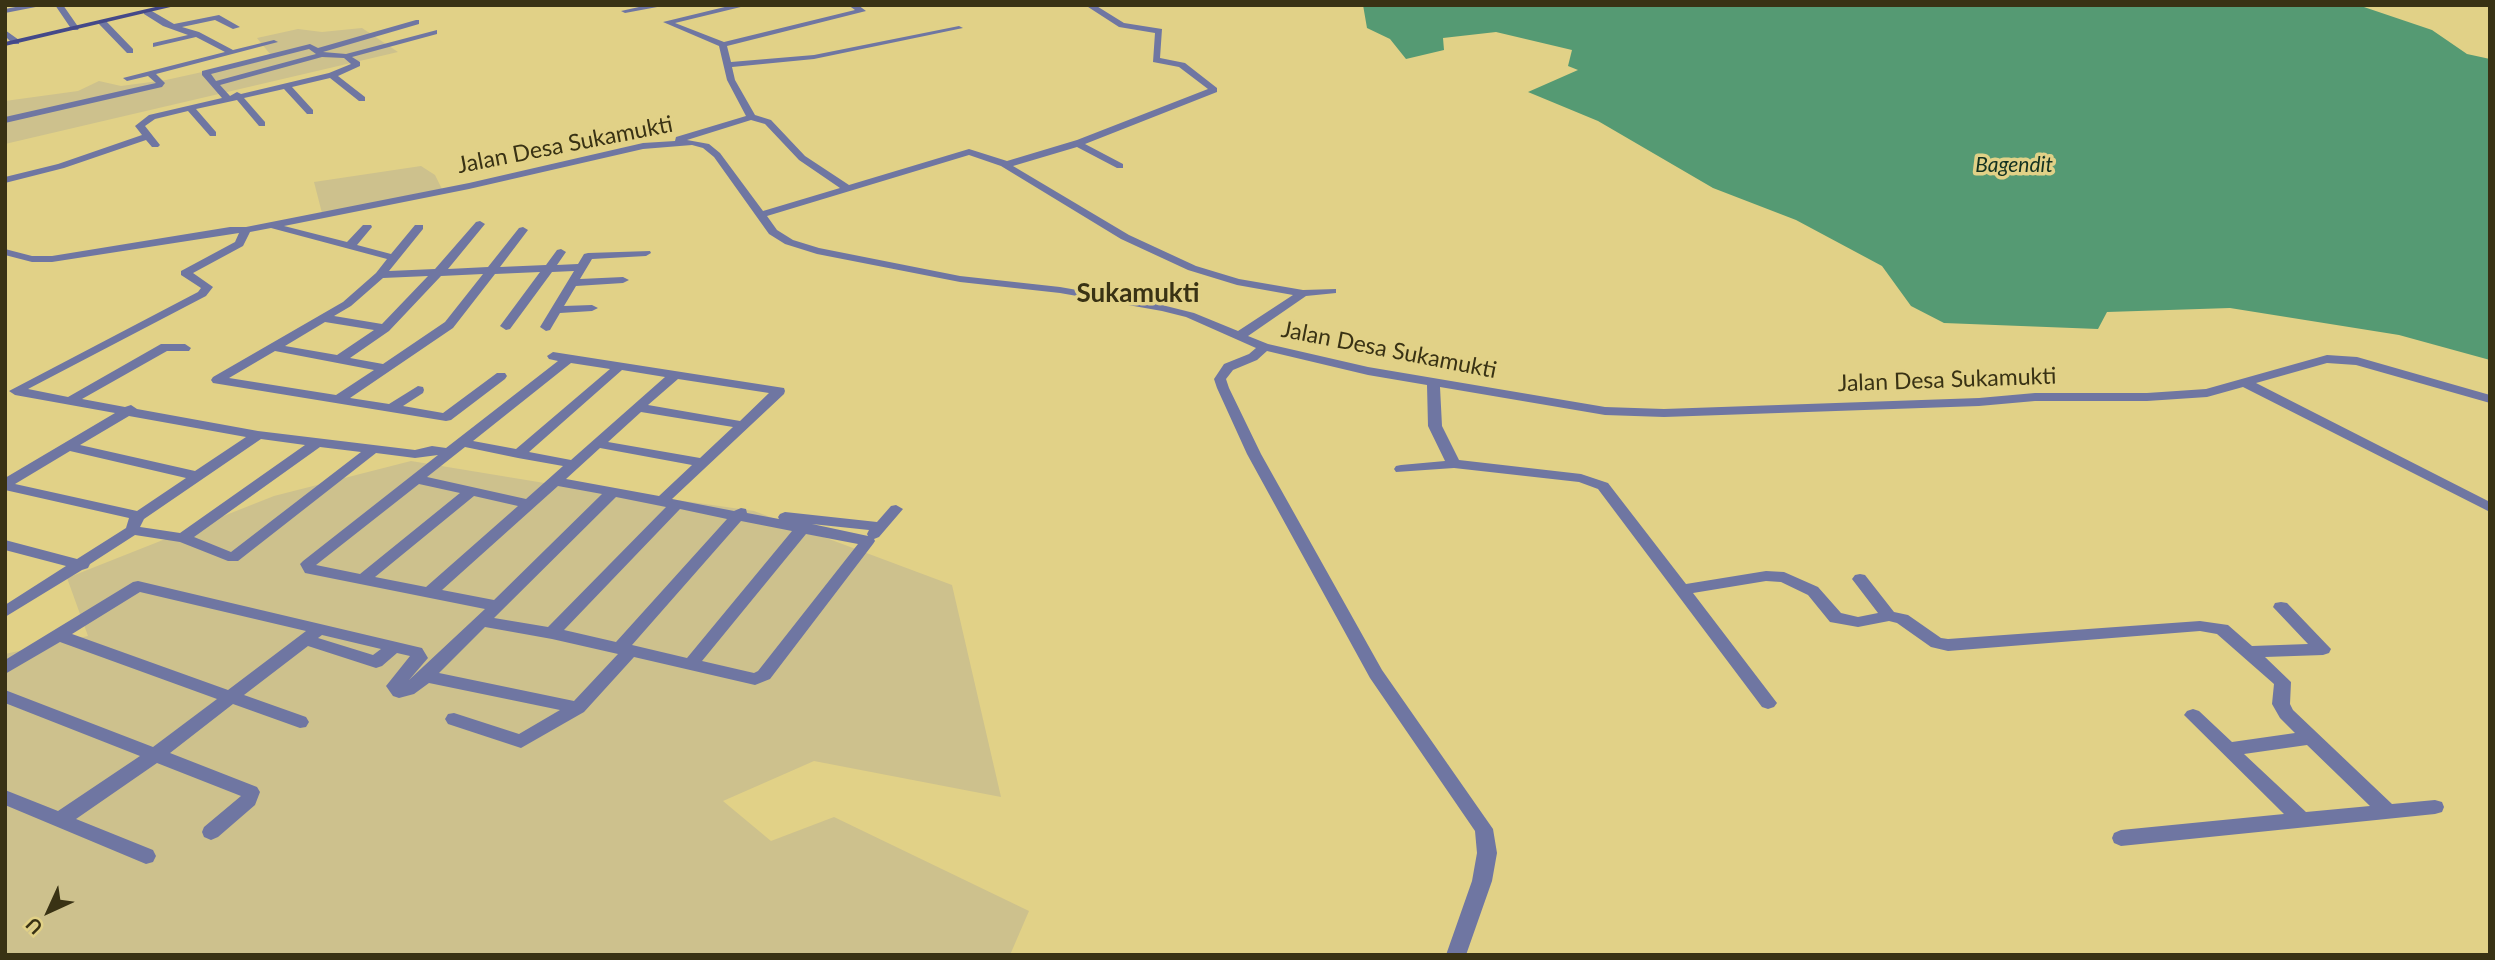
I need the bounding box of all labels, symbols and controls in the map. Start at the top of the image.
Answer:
street label: Jalan Desa Sukamukti [455,111,675,179]
water label: Bagendit [1975,152,2053,178]
district label: Sukamukti [1077,278,1199,310]
street label: Jalan Desa Sukamukti [1279,316,1499,384]
street label: Jalan Desa Sukamukti [1837,362,2057,398]
north arrow [14,876,84,946]
text: U [21,913,47,939]

